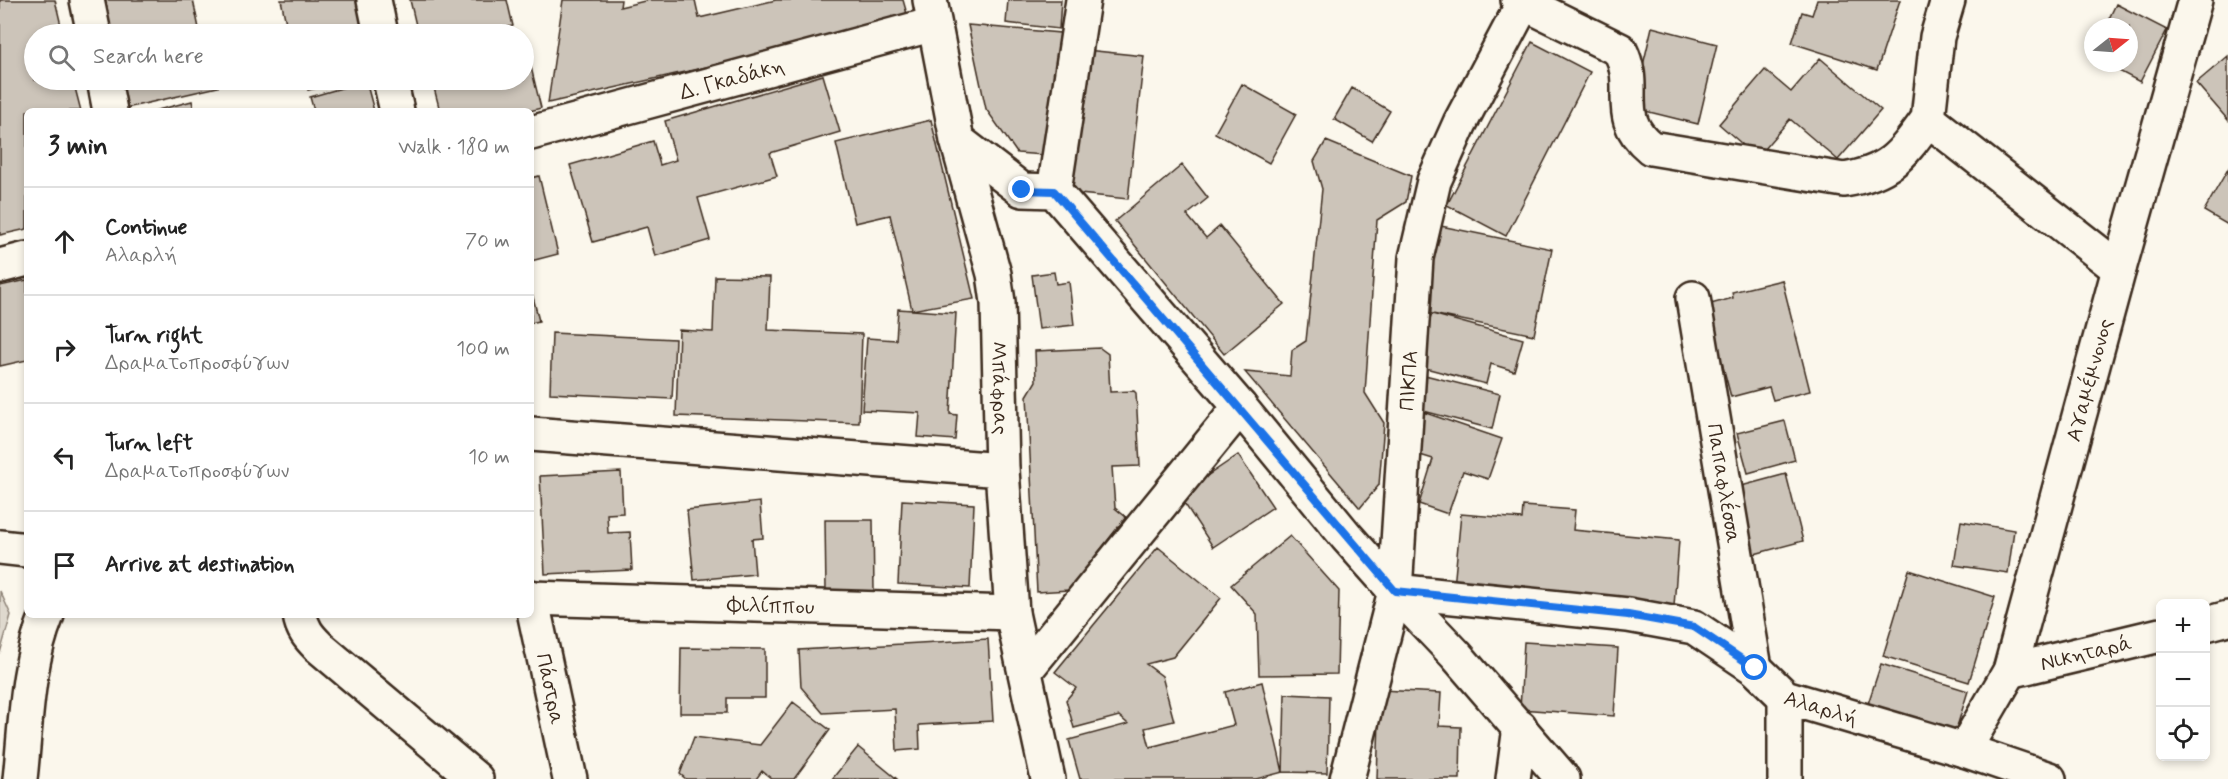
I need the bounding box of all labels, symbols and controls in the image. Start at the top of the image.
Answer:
north arrow [2084,18,2138,72]
search box [24,24,534,90]
icon: search [45,41,78,74]
text: Search here [93,43,204,71]
street label: Δ. Γκαδάκη [677,52,788,107]
text: 3 min [48,130,108,164]
text: Walk · 180 m [398,134,510,161]
route end [1008,176,1034,202]
text: Continue [105,214,187,242]
icon: ahead [48,225,81,258]
text: 70 m [465,228,510,255]
text: Αλαρλή [105,242,177,269]
street label: Αγαμέμνονος [2060,316,2120,445]
text: Turn right [105,322,203,350]
icon: right [48,333,81,366]
text: 100 m [456,336,510,363]
street label: Μπάφρας [984,341,1014,435]
street label: ΠΙΚΠΑ [1393,349,1425,412]
text: Δραματοπροσφύγων [105,350,289,377]
street label: Παπαφλέσσα [1699,422,1747,546]
text: Turn left [105,430,193,458]
icon: left [48,441,81,474]
text: 10 m [468,444,510,471]
text: Δραματοπροσφύγων [105,458,289,485]
icon: arrive [48,549,81,582]
text: Arrive at destination [105,551,295,579]
street label: Φιλίππου [726,591,815,622]
map controls [2156,599,2210,761]
button: + [2156,599,2210,653]
street label: Νικηταρά [2038,629,2135,678]
street label: Πάστρα [528,651,571,727]
button: − [2156,653,2210,707]
route start [1741,654,1767,680]
street label: Αλαρλή [1780,684,1861,733]
button: locate [2156,707,2210,761]

